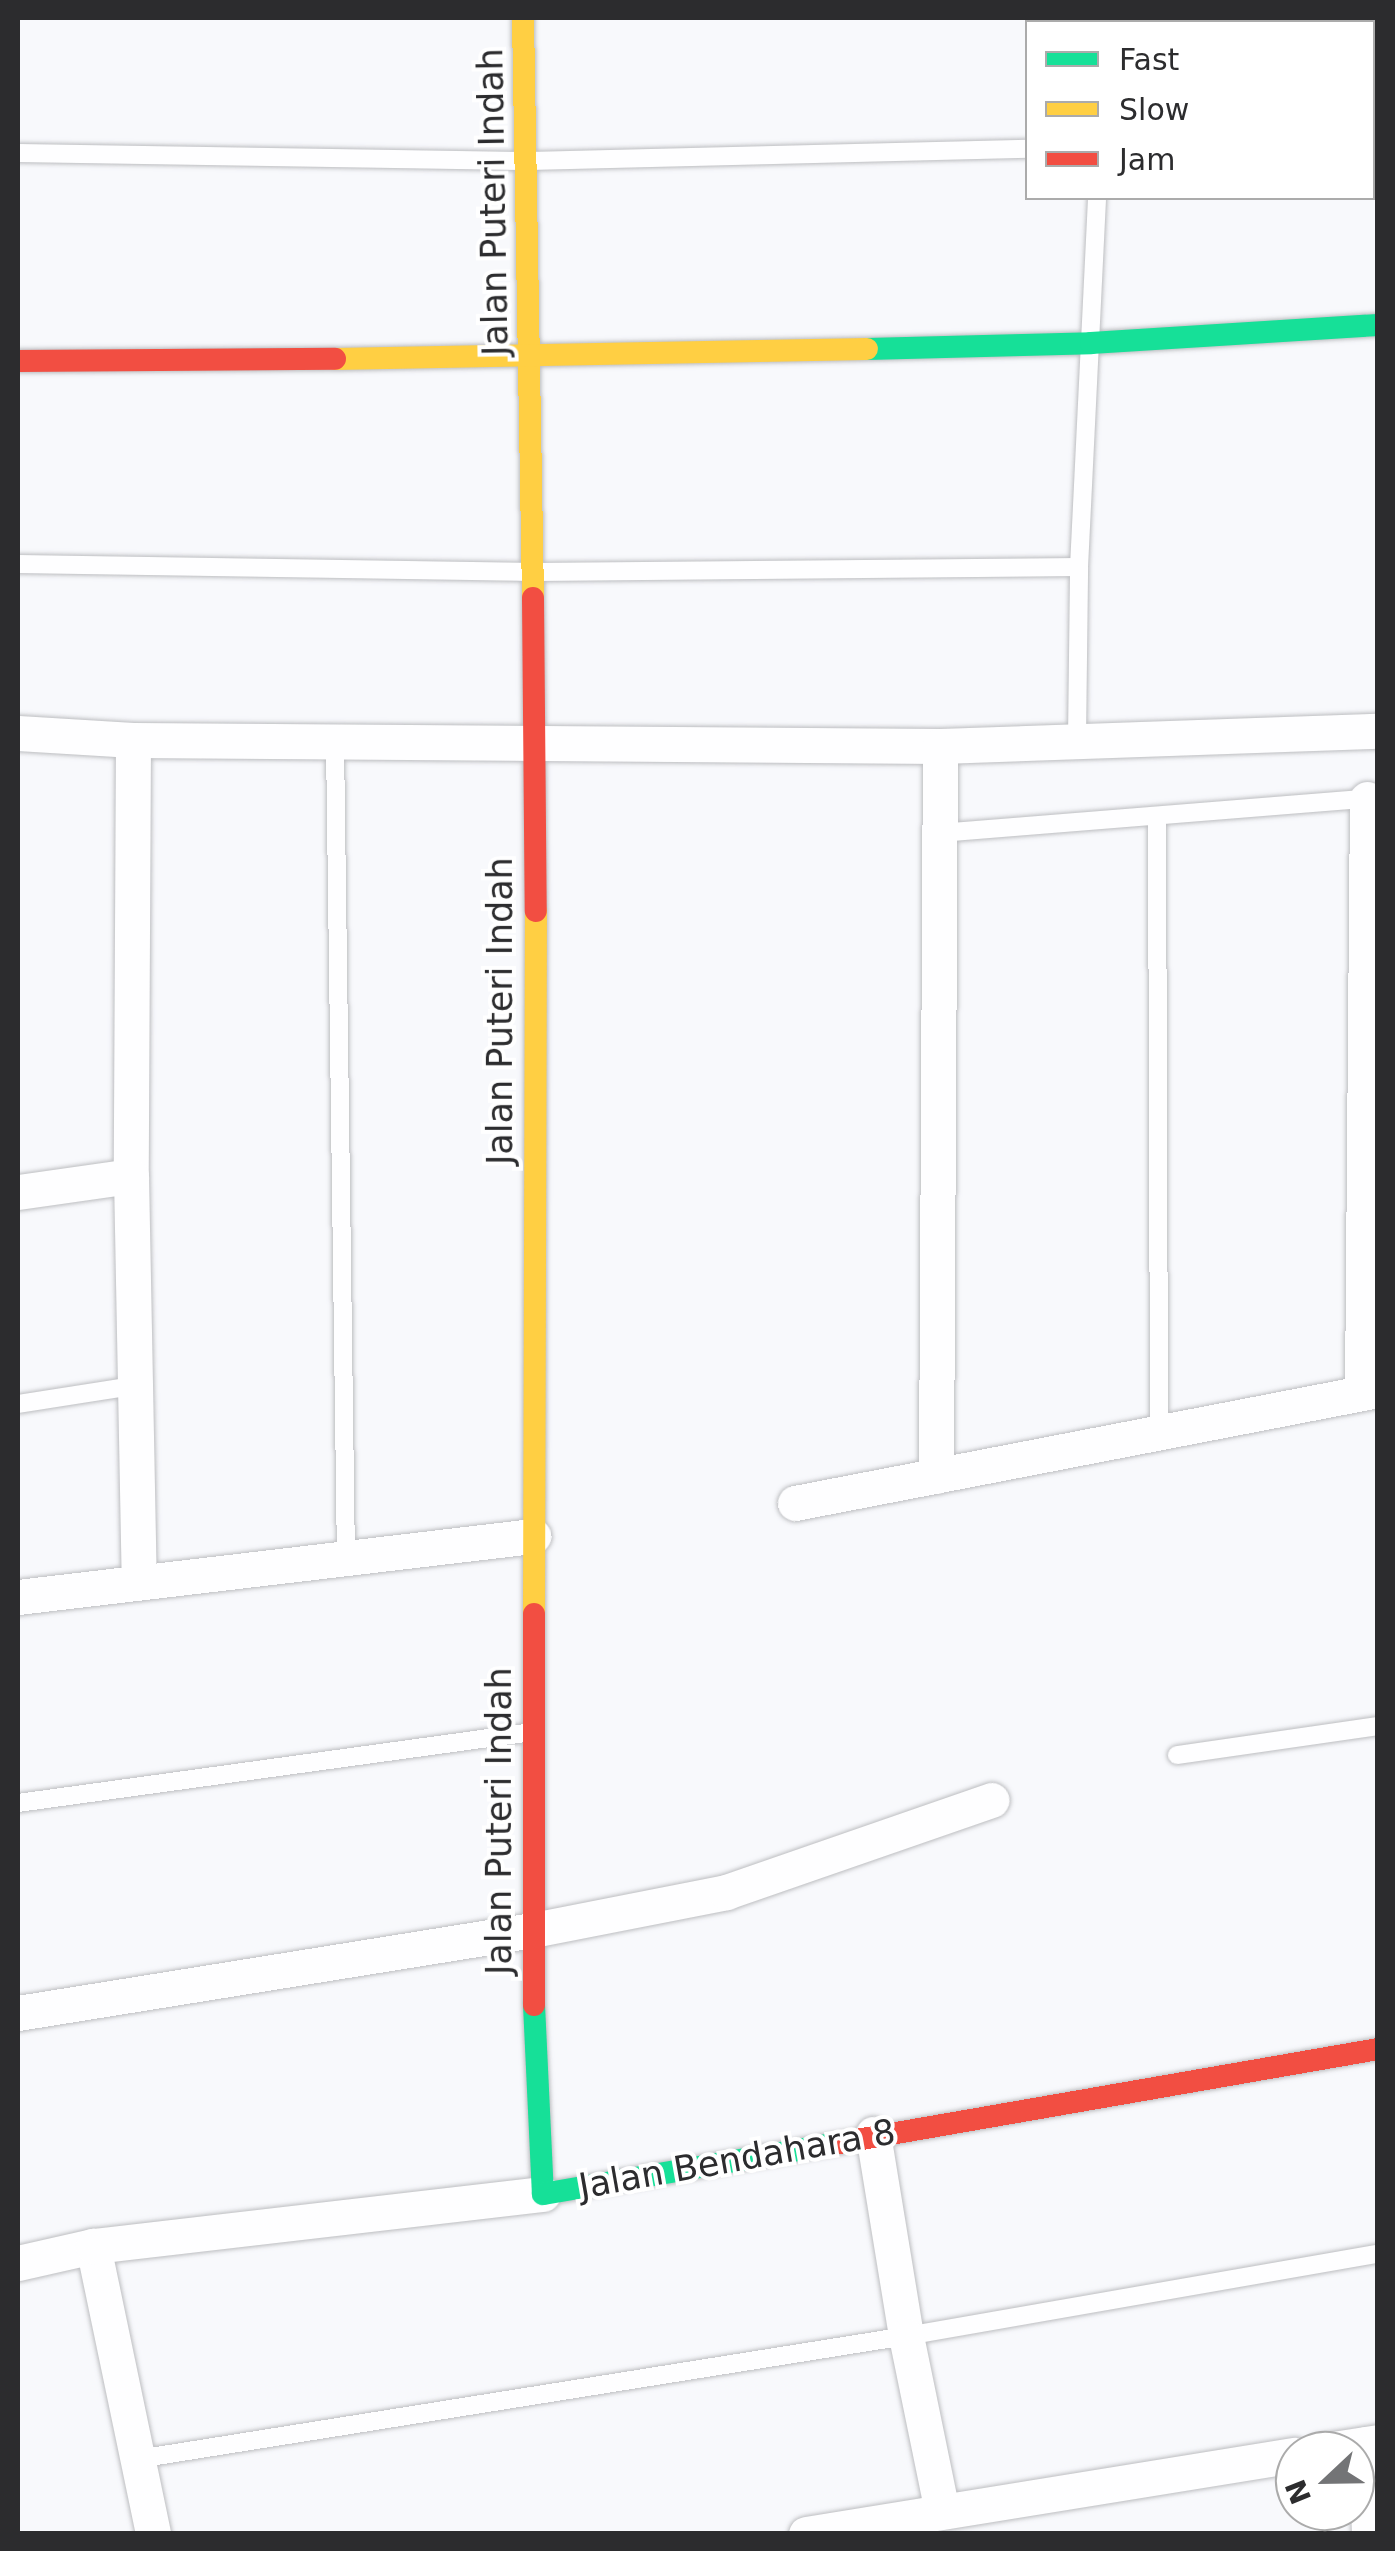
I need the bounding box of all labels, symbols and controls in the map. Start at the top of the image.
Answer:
legend [1025,20,1375,200]
text: Fast [1119,42,1179,77]
street label: Jalan Puteri Indah [469,48,517,356]
text: Slow [1119,92,1189,127]
text: Jam [1119,142,1175,177]
street label: Jalan Puteri Indah [479,857,521,1165]
street label: Jalan Puteri Indah [478,1667,520,1975]
street label: Jalan Bendahara 8 [576,2110,898,2208]
north arrow [1275,2431,1375,2531]
text: N [1279,2475,1318,2509]

